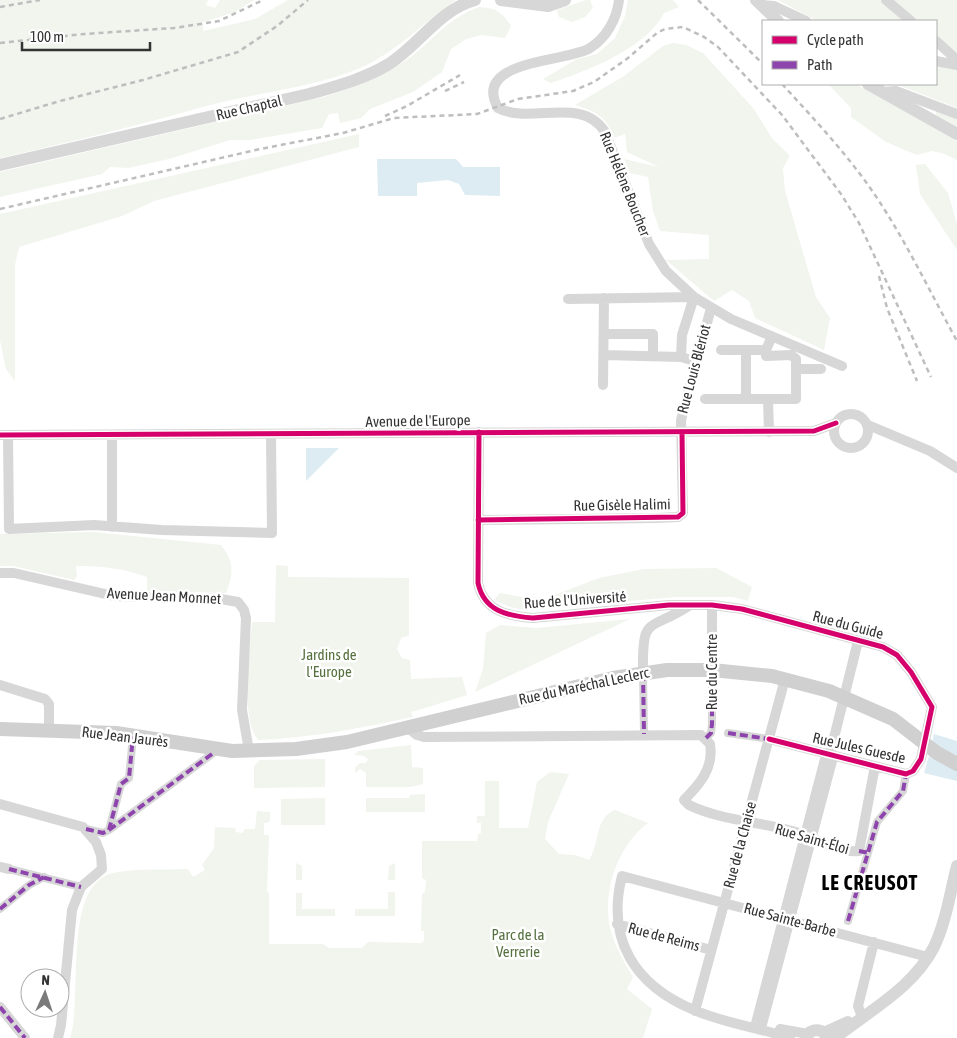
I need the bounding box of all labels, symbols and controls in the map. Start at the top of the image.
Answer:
scale bar [22,20,150,52]
legend [762,20,937,85]
text: 100 m [30,28,64,45]
text: Cycle path [807,31,864,48]
text: Path [807,56,833,73]
street label: Rue Chaptal [214,92,283,123]
street label: Rue Hélène Boucher [597,129,654,239]
street label: Rue Louis Blériot [673,322,714,415]
street label: Avenue de l'Europe [365,411,471,430]
street label: Rue Gisèle Halimi [573,495,671,514]
street label: Avenue Jean Monnet [107,584,222,607]
street label: Rue de l'Université [523,587,627,612]
street label: Rue du Guide [811,607,886,642]
street label: Rue du Centre [703,634,720,710]
park label: Jardins de l'Europe [301,646,357,680]
street label: Rue du Maréchal Leclerc [517,663,651,708]
street label: Rue Jean Jaurès [81,723,169,750]
street label: Rue Jules Guesde [811,729,907,767]
street label: Rue de la Chaise [720,799,759,890]
street label: Rue Saint-Éloi [773,820,851,857]
district label: LE CREUSOT [822,871,918,894]
street label: Rue Sainte-Barbe [742,899,838,940]
street label: Rue de Reims [626,919,702,954]
park label: Parc de la Verrerie [492,926,545,960]
north arrow [20,968,70,1018]
text: N [41,972,50,988]

